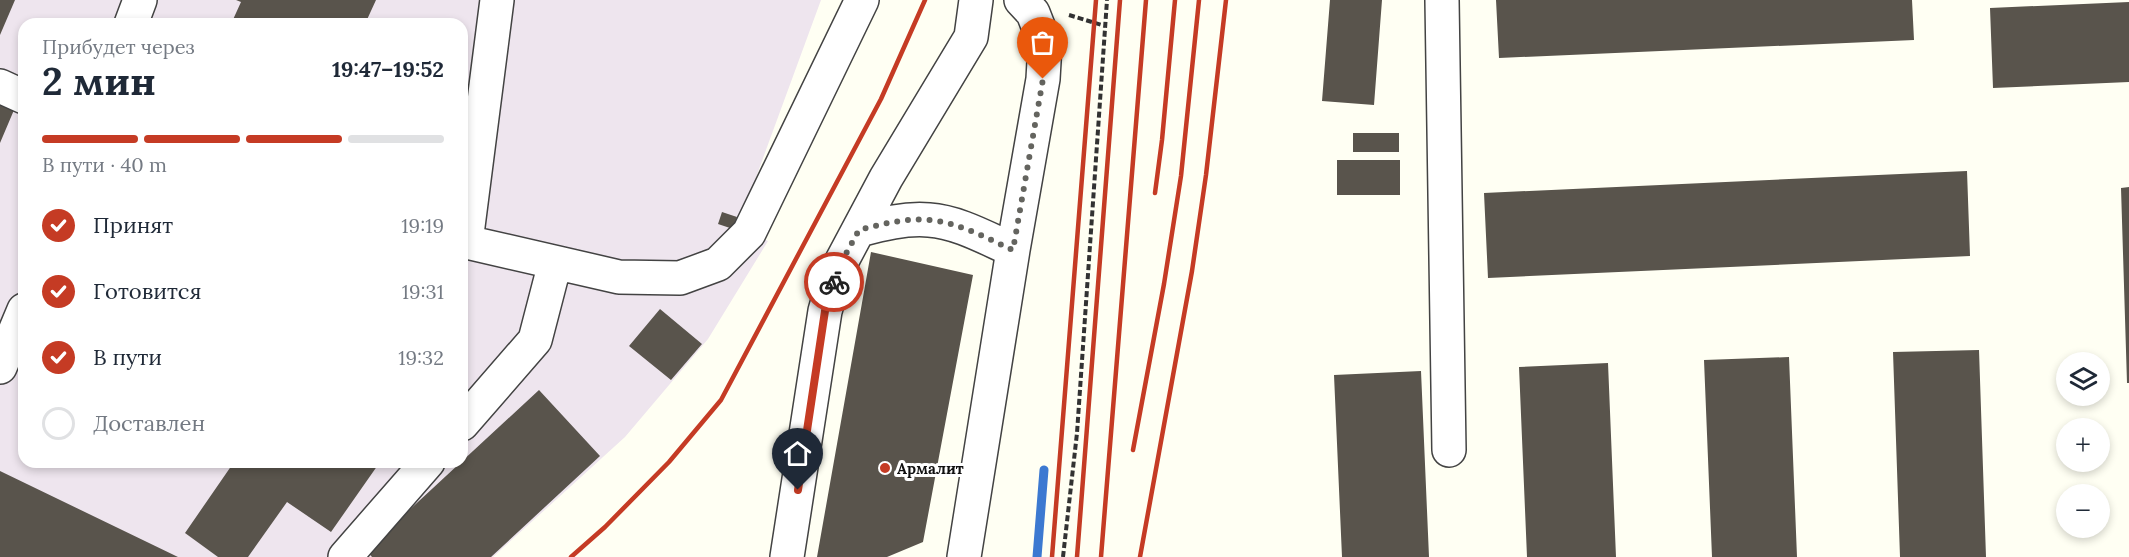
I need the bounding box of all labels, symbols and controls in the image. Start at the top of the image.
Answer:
pin [1017,17,1068,79]
icon: bag [1026,26,1059,59]
text: Прибудет через [42,34,195,59]
text: 19:47–19:52 [332,55,444,83]
text: 2 мин [42,56,156,106]
text: В пути · 40 m [42,152,167,177]
icon: check [42,209,75,242]
text: Принят [93,211,173,239]
text: 19:19 [401,213,444,238]
courier [804,252,864,312]
icon: bike [818,266,851,299]
icon: check [42,275,75,308]
text: Готовится [93,277,202,305]
text: 19:31 [402,279,444,304]
icon: check [42,341,75,374]
text: В пути [93,343,162,371]
text: 19:32 [398,345,444,370]
map controls [2056,352,2110,538]
button: layers [2056,352,2110,406]
text: Доставлен [93,409,205,437]
button: + [2056,418,2110,472]
pin [772,428,823,490]
icon: home [781,437,814,470]
place label: Армалит [897,459,964,478]
marker: Армалит [878,461,892,475]
button: − [2056,484,2110,538]

